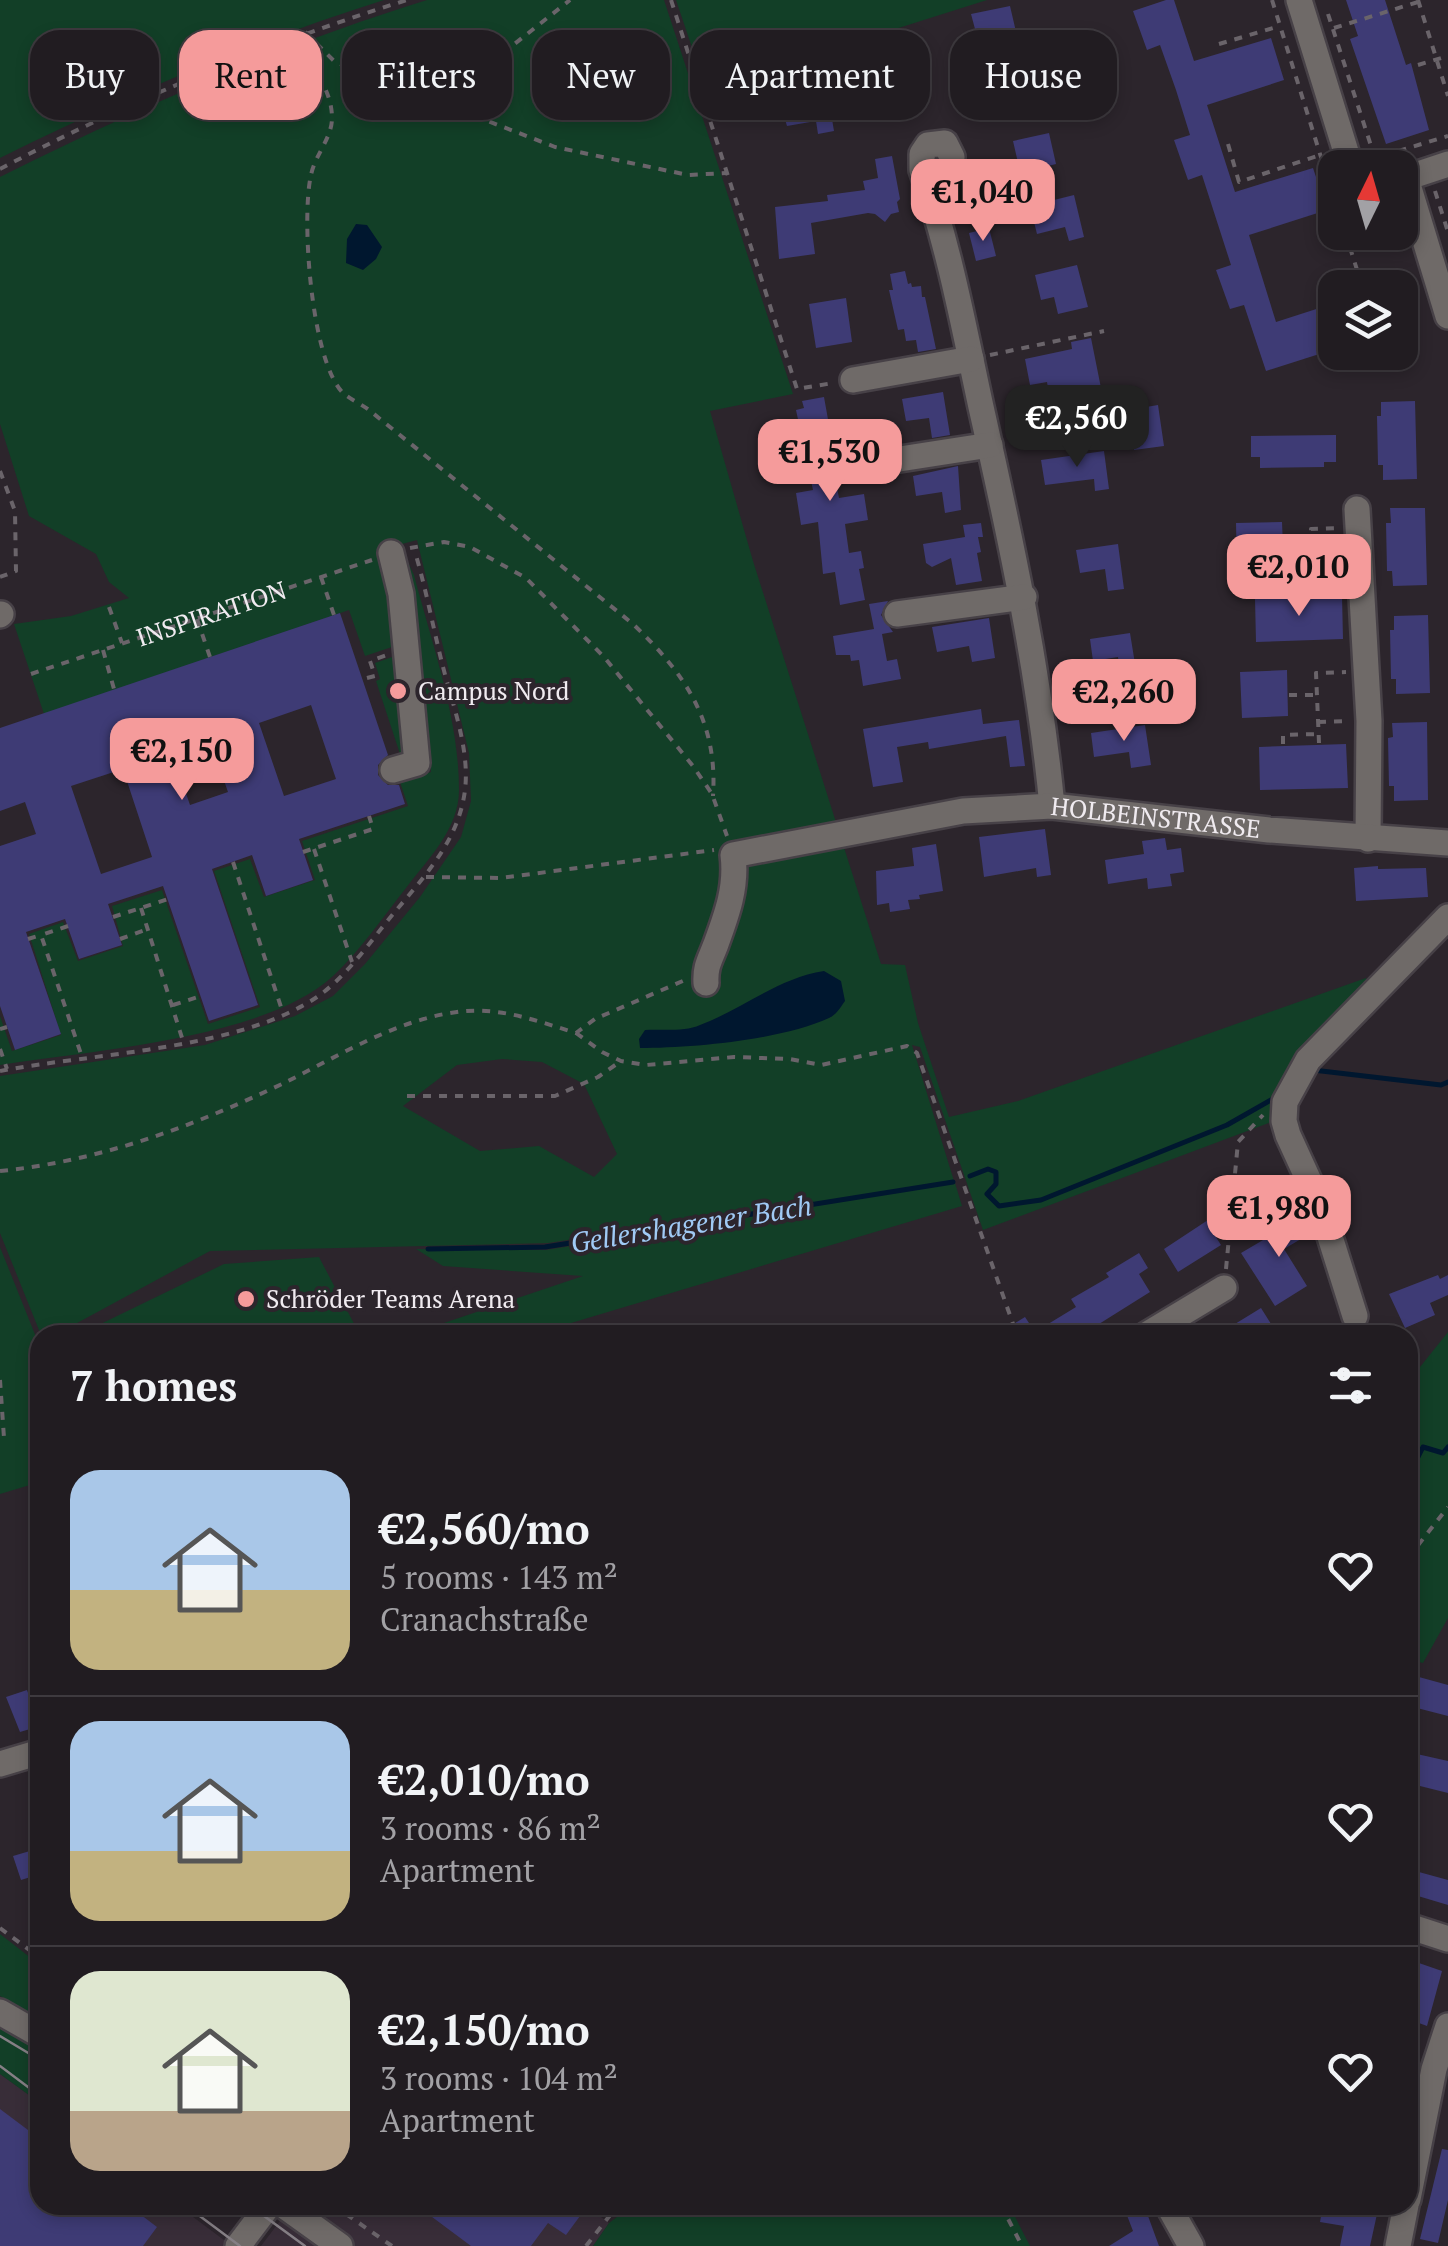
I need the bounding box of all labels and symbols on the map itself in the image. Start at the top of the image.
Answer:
north arrow [1318,150,1418,250]
pin: €1,040 [902,159,1064,244]
pin: €2,560 [996,385,1158,470]
pin: €1,530 [749,419,911,504]
pin: €2,010 [1218,534,1380,619]
street label: INSPIRATION [132,573,290,654]
pin: €2,260 [1043,659,1205,744]
place label: Campus Nord [418,674,569,707]
marker: Campus Nord [387,680,409,702]
pin: €2,150 [101,718,263,803]
street label: HOLBEINSTRASSE [1049,789,1262,845]
pin: €1,980 [1198,1175,1360,1260]
water label: Gellershagener Bach [568,1186,814,1261]
place label: Schröder Teams Arena [266,1282,515,1315]
marker: Schröder Teams Arena [235,1288,257,1310]

